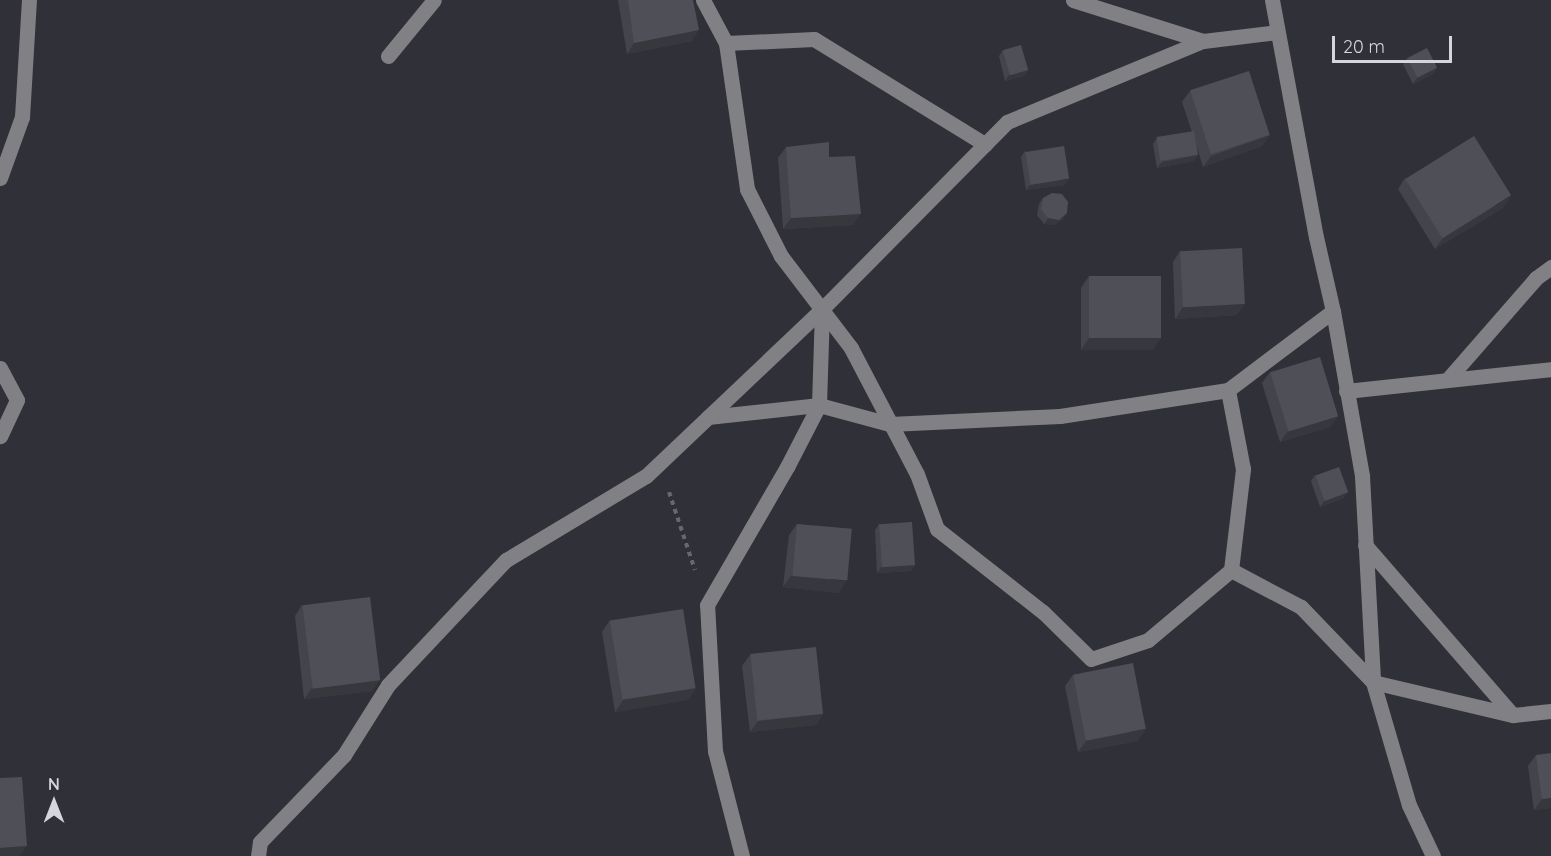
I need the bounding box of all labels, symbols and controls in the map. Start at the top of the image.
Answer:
scale bar [1335,24,1455,62]
text: 20 m [1343,35,1385,58]
north arrow [24,772,84,832]
text: N [48,774,60,794]

